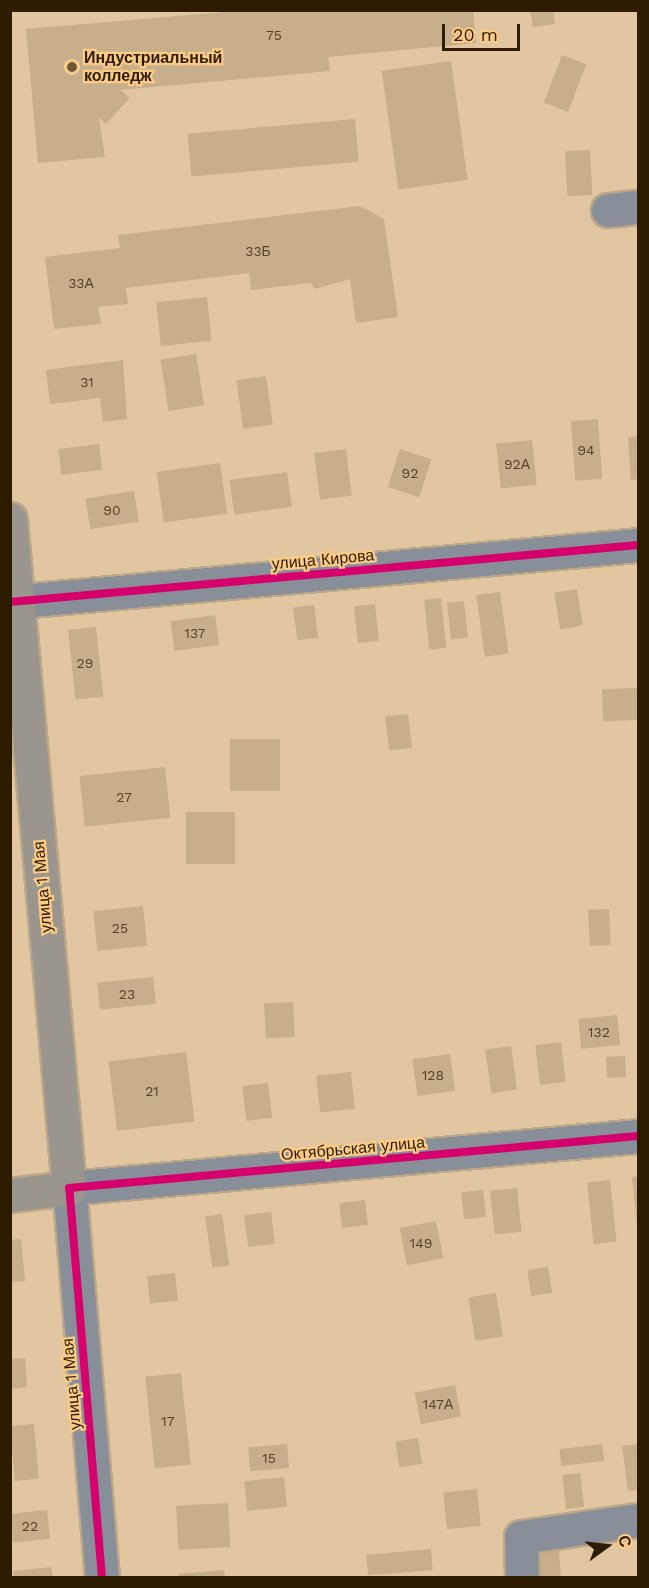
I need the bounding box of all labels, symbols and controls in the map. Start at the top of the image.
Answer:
scale bar [445,12,523,50]
text: 20 m [453,24,498,45]
house number: 75 [266,27,282,43]
place label: Индустриальный колледж [84,48,222,86]
marker: Индустриальный колледж [65,60,79,74]
house number: 33Б [245,243,271,259]
house number: 33А [68,275,94,291]
house number: 31 [80,374,94,390]
house number: 94 [577,442,595,458]
house number: 92А [504,456,530,472]
house number: 92 [402,465,418,481]
house number: 90 [103,502,121,518]
street label: улица Кирова [271,546,375,574]
house number: 137 [185,625,205,641]
house number: 29 [77,655,93,671]
house number: 27 [116,789,132,805]
street label: улица 1 Мая [29,840,57,934]
house number: 25 [112,920,128,936]
house number: 23 [119,986,135,1002]
house number: 132 [588,1024,610,1040]
house number: 128 [422,1067,444,1083]
house number: 21 [145,1083,159,1099]
street label: Октябрьская улица [280,1133,426,1165]
house number: 149 [410,1235,432,1251]
street label: улица 1 Мая [58,1337,86,1431]
house number: 147А [423,1396,453,1412]
house number: 17 [161,1413,175,1429]
house number: 15 [262,1450,276,1466]
north arrow [577,1516,637,1576]
house number: 22 [22,1518,38,1534]
text: С [614,1533,636,1549]

